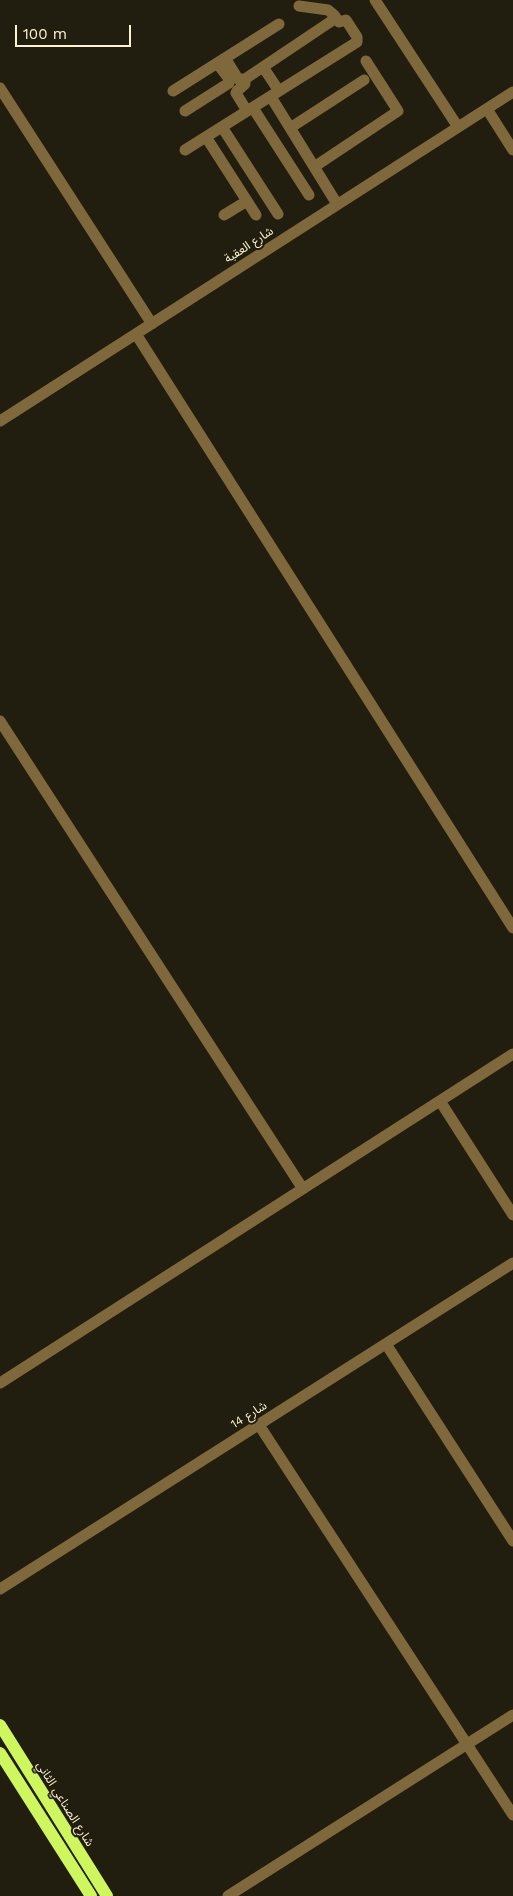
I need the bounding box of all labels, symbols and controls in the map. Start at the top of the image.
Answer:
scale bar [18,15,134,47]
text: 100 m [23,25,67,43]
street label: شارع العقبة [222,224,276,266]
street label: شارع 14 [228,1398,270,1432]
street label: شارع الصناعي الثاني [33,1759,97,1849]

